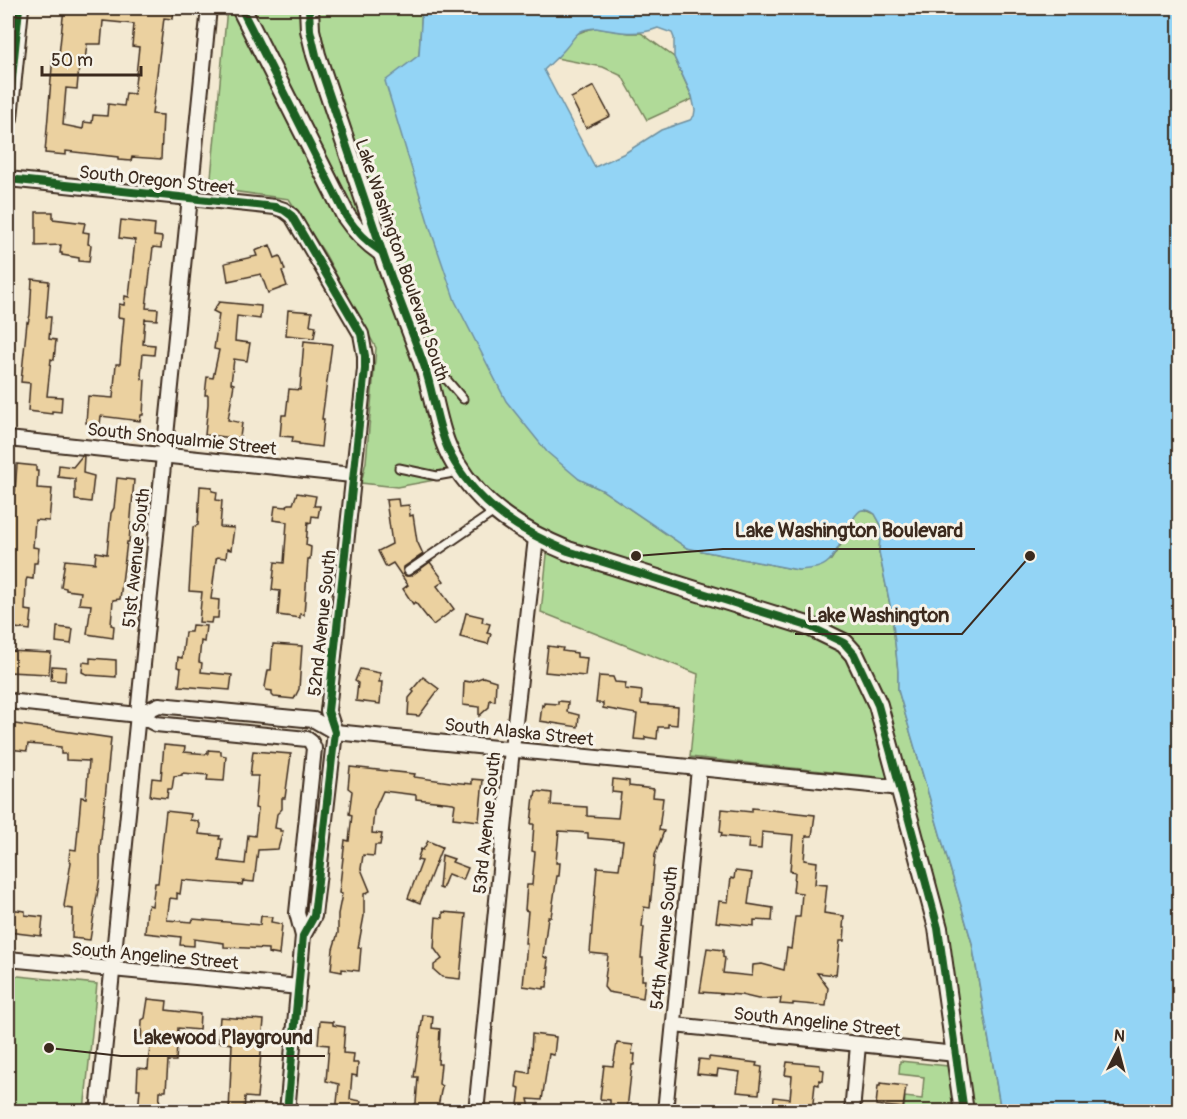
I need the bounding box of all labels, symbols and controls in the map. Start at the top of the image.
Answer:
scale bar [42,39,141,77]
text: 50 m [51,49,93,72]
street label: Lake Washington Boulevard South [349,136,454,384]
street label: South Oregon Street [78,161,237,200]
street label: South Snoqualmie Street [86,418,279,461]
street label: 51st Avenue South [118,487,155,629]
callout: Lake Washington Boulevard [723,511,975,549]
text: Lake Washington Boulevard [735,518,963,543]
street label: 52nd Avenue South [303,549,342,697]
callout: Lake Washington [795,596,962,634]
text: Lake Washington [807,603,949,628]
street label: South Alaska Street [443,713,595,752]
street label: 53rd Avenue South [469,751,506,895]
street label: 54th Avenue South [646,865,683,1011]
street label: South Angeline Street [70,938,240,975]
street label: South Angeline Street [732,1002,902,1043]
callout: Lakewood Playground [121,1018,325,1056]
north arrow [1088,1020,1148,1080]
text: Lakewood Playground [133,1025,313,1050]
text: N [1113,1026,1126,1047]

